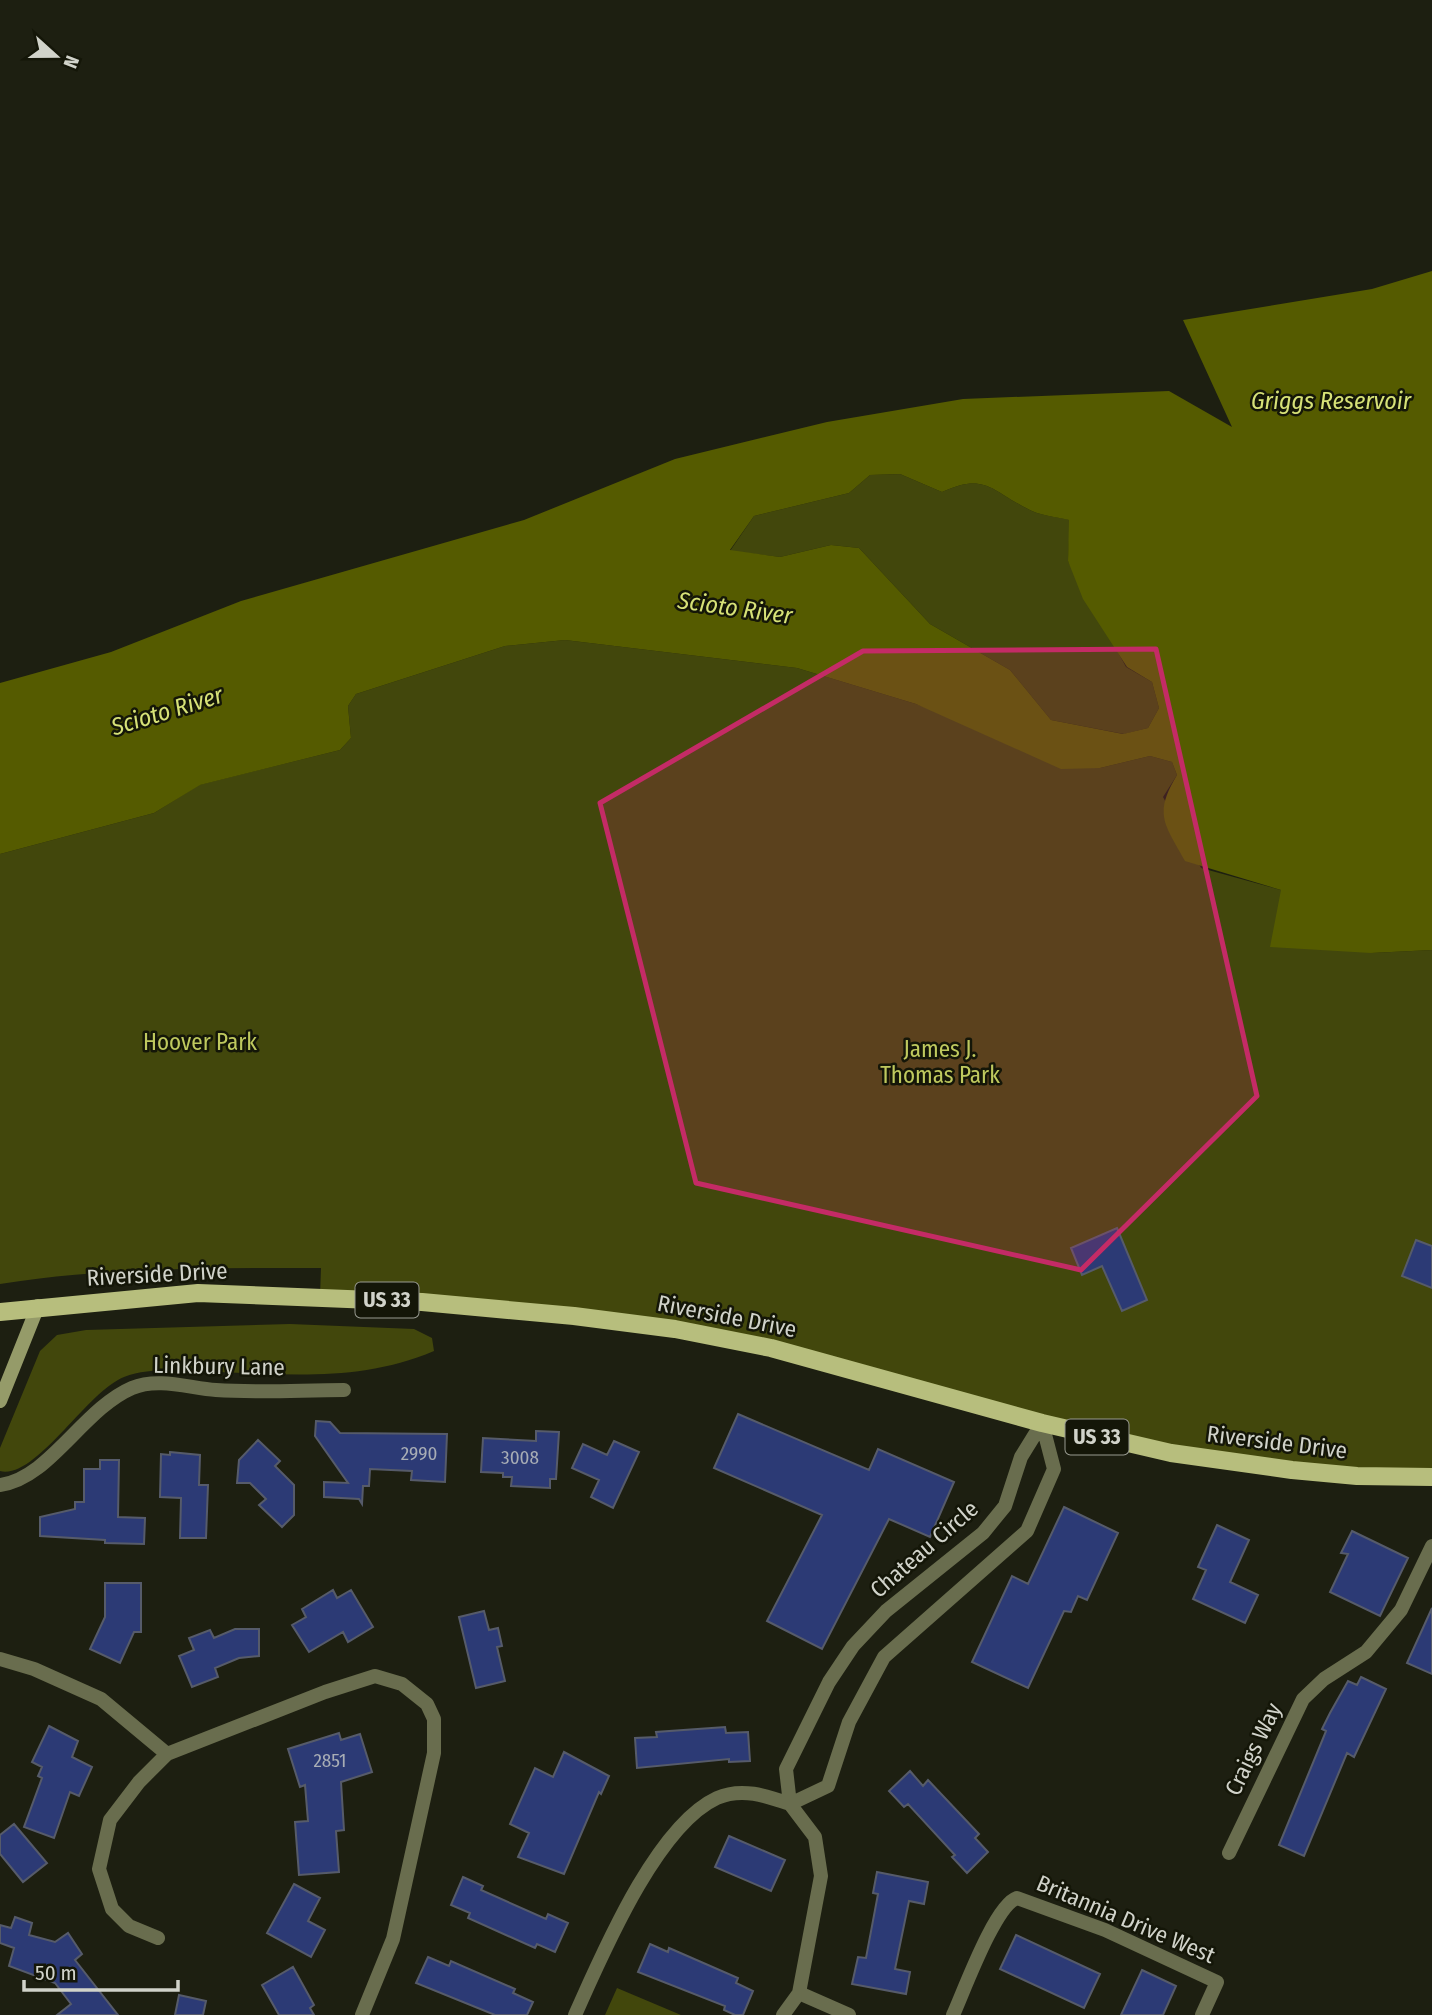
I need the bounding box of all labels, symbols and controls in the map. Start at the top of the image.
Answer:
north arrow [21,21,91,91]
text: N [59,52,84,71]
water label: Griggs Reservoir [1251,387,1412,415]
water label: Scioto River [675,586,795,630]
water label: Scioto River [107,681,227,742]
park label: Hoover Park [143,1028,257,1056]
park label: James J. Thomas Park [880,1035,1000,1089]
street label: Riverside Drive [86,1256,228,1292]
road number: US 33 [356,1282,418,1318]
street label: Riverside Drive [655,1289,799,1343]
street label: Linkbury Lane [153,1351,285,1381]
road number: US 33 [1066,1420,1128,1454]
street label: Riverside Drive [1205,1420,1349,1464]
house number: 2990 [401,1442,437,1465]
house number: 3008 [501,1446,539,1469]
street label: Chateau Circle [864,1495,984,1603]
street label: Craigs Way [1219,1698,1288,1800]
house number: 2851 [313,1749,347,1772]
street label: Britannia Drive West [1032,1869,1220,1969]
scale bar [24,1948,178,1992]
text: 50 m [35,1960,77,1986]

